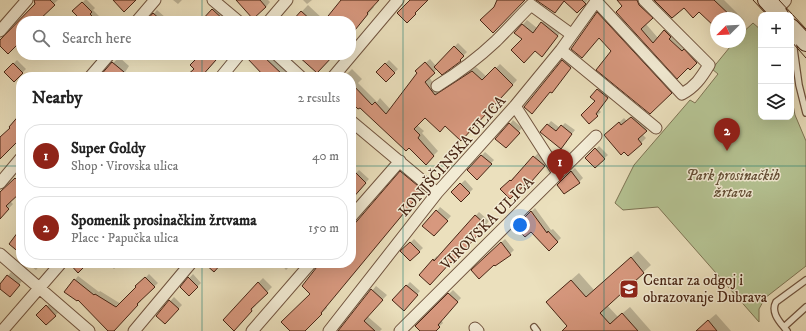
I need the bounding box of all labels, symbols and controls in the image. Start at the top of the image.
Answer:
north arrow [710,12,746,48]
map controls [758,12,794,120]
button: + [758,12,794,48]
search box [16,16,356,60]
icon: search [30,27,52,49]
text: Search here [62,29,131,48]
button: − [758,48,794,84]
button: layers [758,84,794,120]
text: Nearby [32,87,82,109]
text: 2 results [298,90,340,106]
street label: KONJŠČINSKA ULICA [394,91,510,221]
pin: 2 [714,118,740,151]
text: Super Goldy [71,139,145,158]
text: 1 [44,148,48,164]
text: 40 m [312,148,339,164]
pin: 1 [547,149,573,182]
text: Shop · Virovska ulica [71,158,178,174]
park label: Park prosinačkih žrtava [686,166,780,202]
street label: VIROVSKA ULICA [436,172,538,275]
text: Spomenik prosinačkim žrtvama [71,211,257,230]
your location [510,215,530,235]
text: 2 [43,220,49,236]
text: 150 m [308,220,339,236]
text: Place · Papučka ulica [71,230,178,246]
place label: Centar za odgoj i obrazovanje Dubrava [643,271,768,307]
school or university icon: Centar za odgoj i obrazovanje Dubrava [618,278,640,300]

